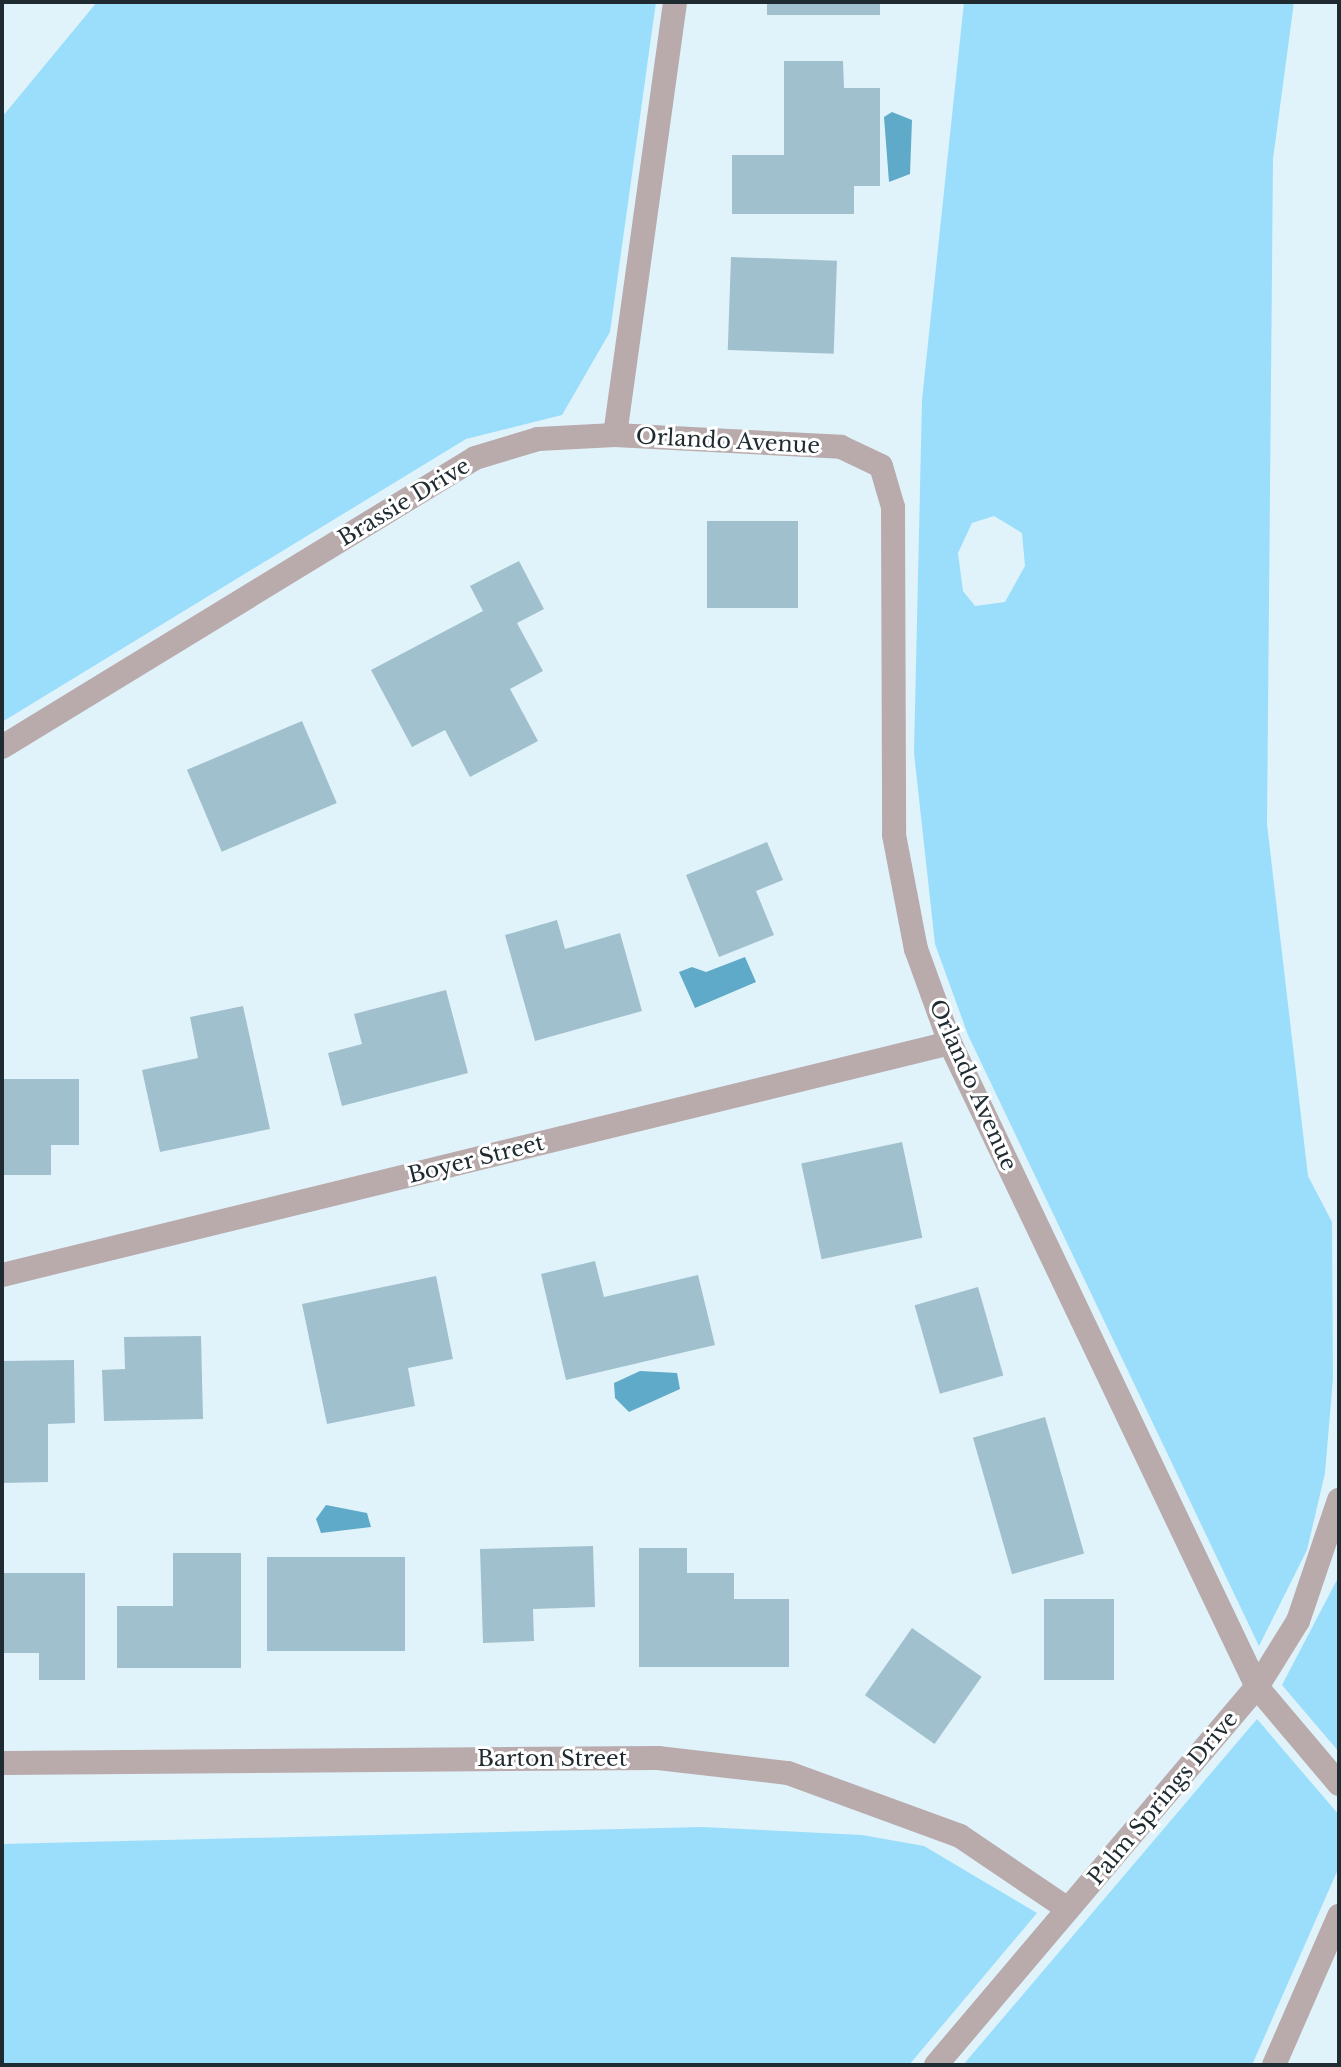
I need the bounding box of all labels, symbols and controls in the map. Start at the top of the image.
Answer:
street label: Orlando Avenue [635,423,821,459]
street label: Brassie Drive [333,452,475,552]
street label: Orlando Avenue [923,995,1023,1175]
street label: Boyer Street [405,1129,547,1189]
street label: Palm Springs Drive [1083,1706,1243,1890]
street label: Barton Street [477,1746,627,1772]

